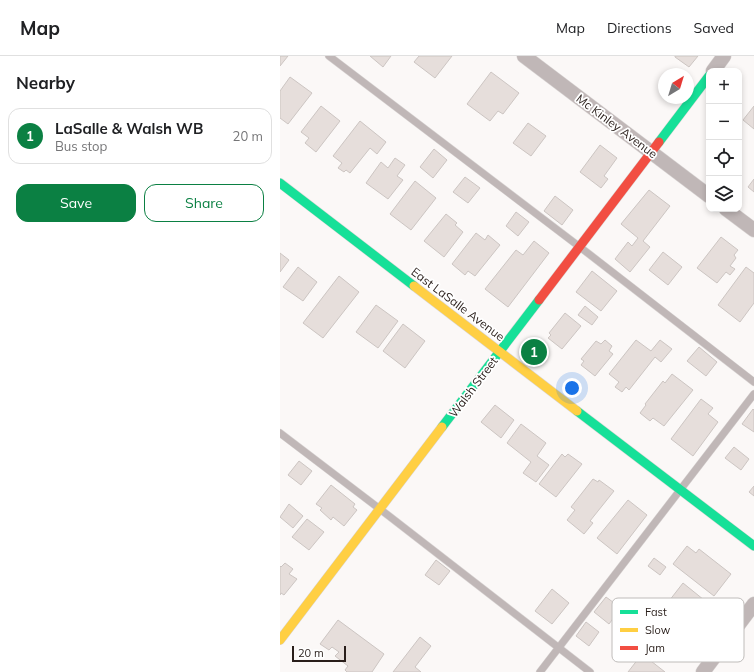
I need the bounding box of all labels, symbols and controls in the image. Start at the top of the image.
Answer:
text: Map [20,16,60,40]
text: Map [556,19,585,37]
text: Directions [607,19,672,37]
text: Saved [694,19,734,37]
north arrow [658,68,694,104]
map controls [706,68,742,212]
button: + [706,68,742,104]
text: Nearby [16,72,75,93]
street label: Mc Kinley Avenue [574,91,660,161]
button: − [706,104,742,140]
text: LaSalle & Walsh WB [55,119,203,138]
text: 1 [26,128,34,144]
text: 20 m [233,128,263,144]
text: Bus stop [55,138,107,154]
button: locate [706,140,742,176]
button: layers [706,176,742,212]
button: Save [16,184,136,222]
button: Share [144,184,264,222]
street label: East LaSalle Avenue [408,264,508,344]
pin: 1 [521,337,547,367]
street label: Walsh Street [445,354,501,420]
your location [562,378,582,398]
legend [612,598,744,662]
text: Fast [645,605,667,619]
text: Slow [645,623,671,637]
text: Jam [645,641,665,655]
scale bar [292,644,346,663]
text: 20 m [298,646,324,660]

